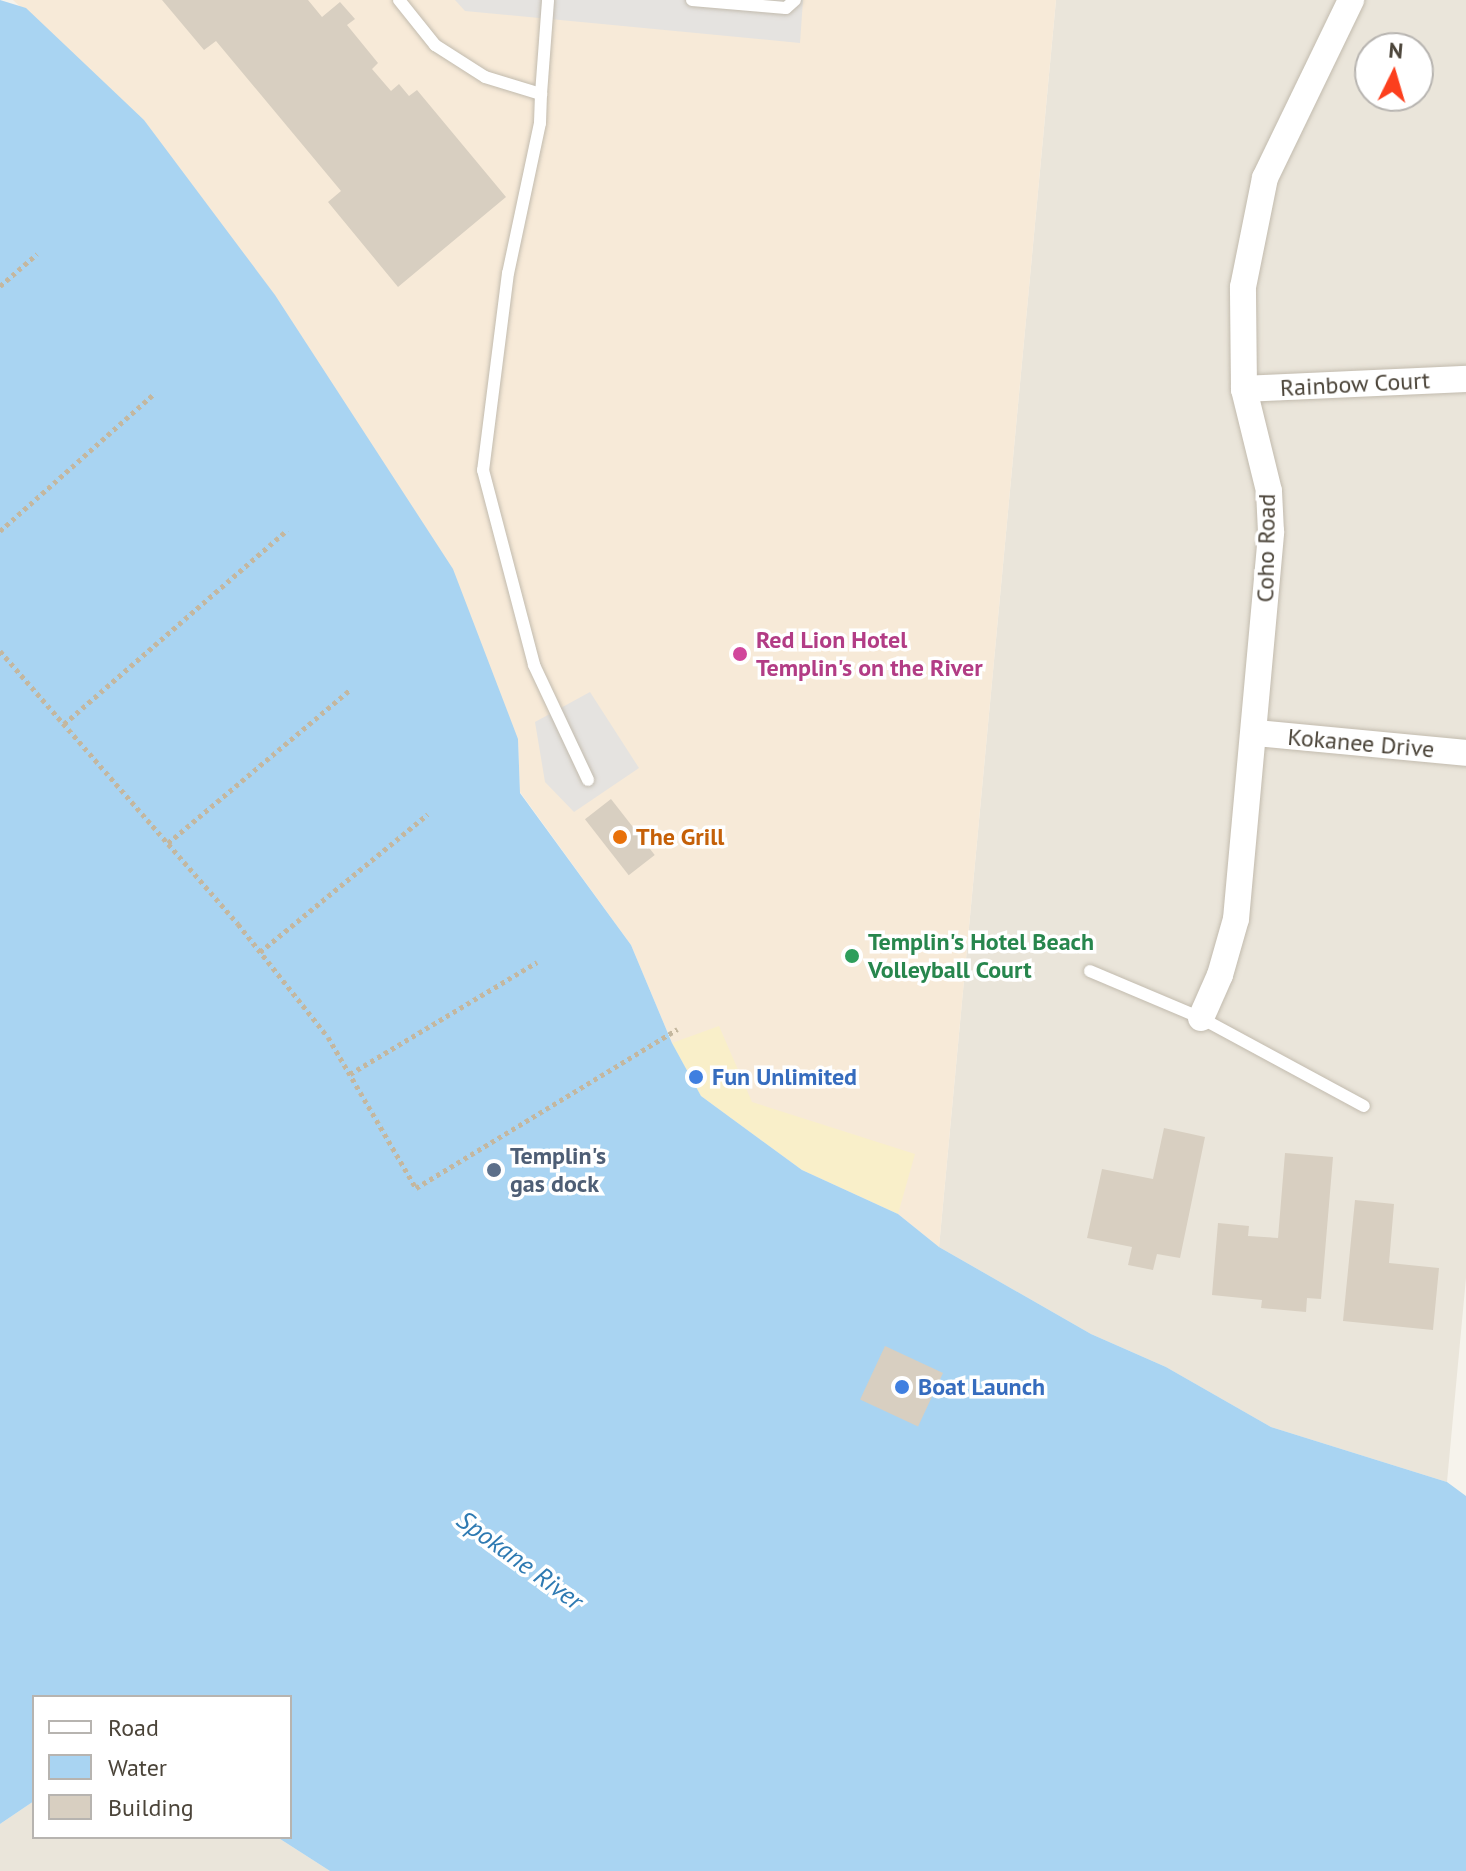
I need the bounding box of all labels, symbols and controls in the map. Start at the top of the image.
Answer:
north arrow [1354,32,1434,112]
text: N [1387,36,1404,65]
street label: Rainbow Court [1279,366,1431,402]
street label: Coho Road [1251,493,1281,603]
place label: Red Lion Hotel Templin's on the River [756,626,983,682]
marker: Red Lion Hotel Templin's on the River [731,645,749,663]
street label: Kokanee Drive [1286,722,1436,764]
place label: The Grill [636,823,725,851]
marker: The Grill [611,828,629,846]
place label: Templin's Hotel Beach Volleyball Court [868,928,1094,984]
marker: Templin's Hotel Beach Volleyball Court [843,947,861,965]
place label: Fun Unlimited [712,1063,857,1091]
marker: Fun Unlimited [687,1068,705,1086]
place label: Templin's gas dock [510,1142,606,1198]
marker: Templin's gas dock [485,1161,503,1179]
place label: Boat Launch [918,1373,1045,1401]
marker: Boat Launch [893,1378,911,1396]
water label: Spokane River [451,1504,589,1616]
legend [32,1695,292,1839]
text: Road [108,1712,159,1743]
text: Water [108,1752,167,1783]
text: Building [108,1792,194,1823]

